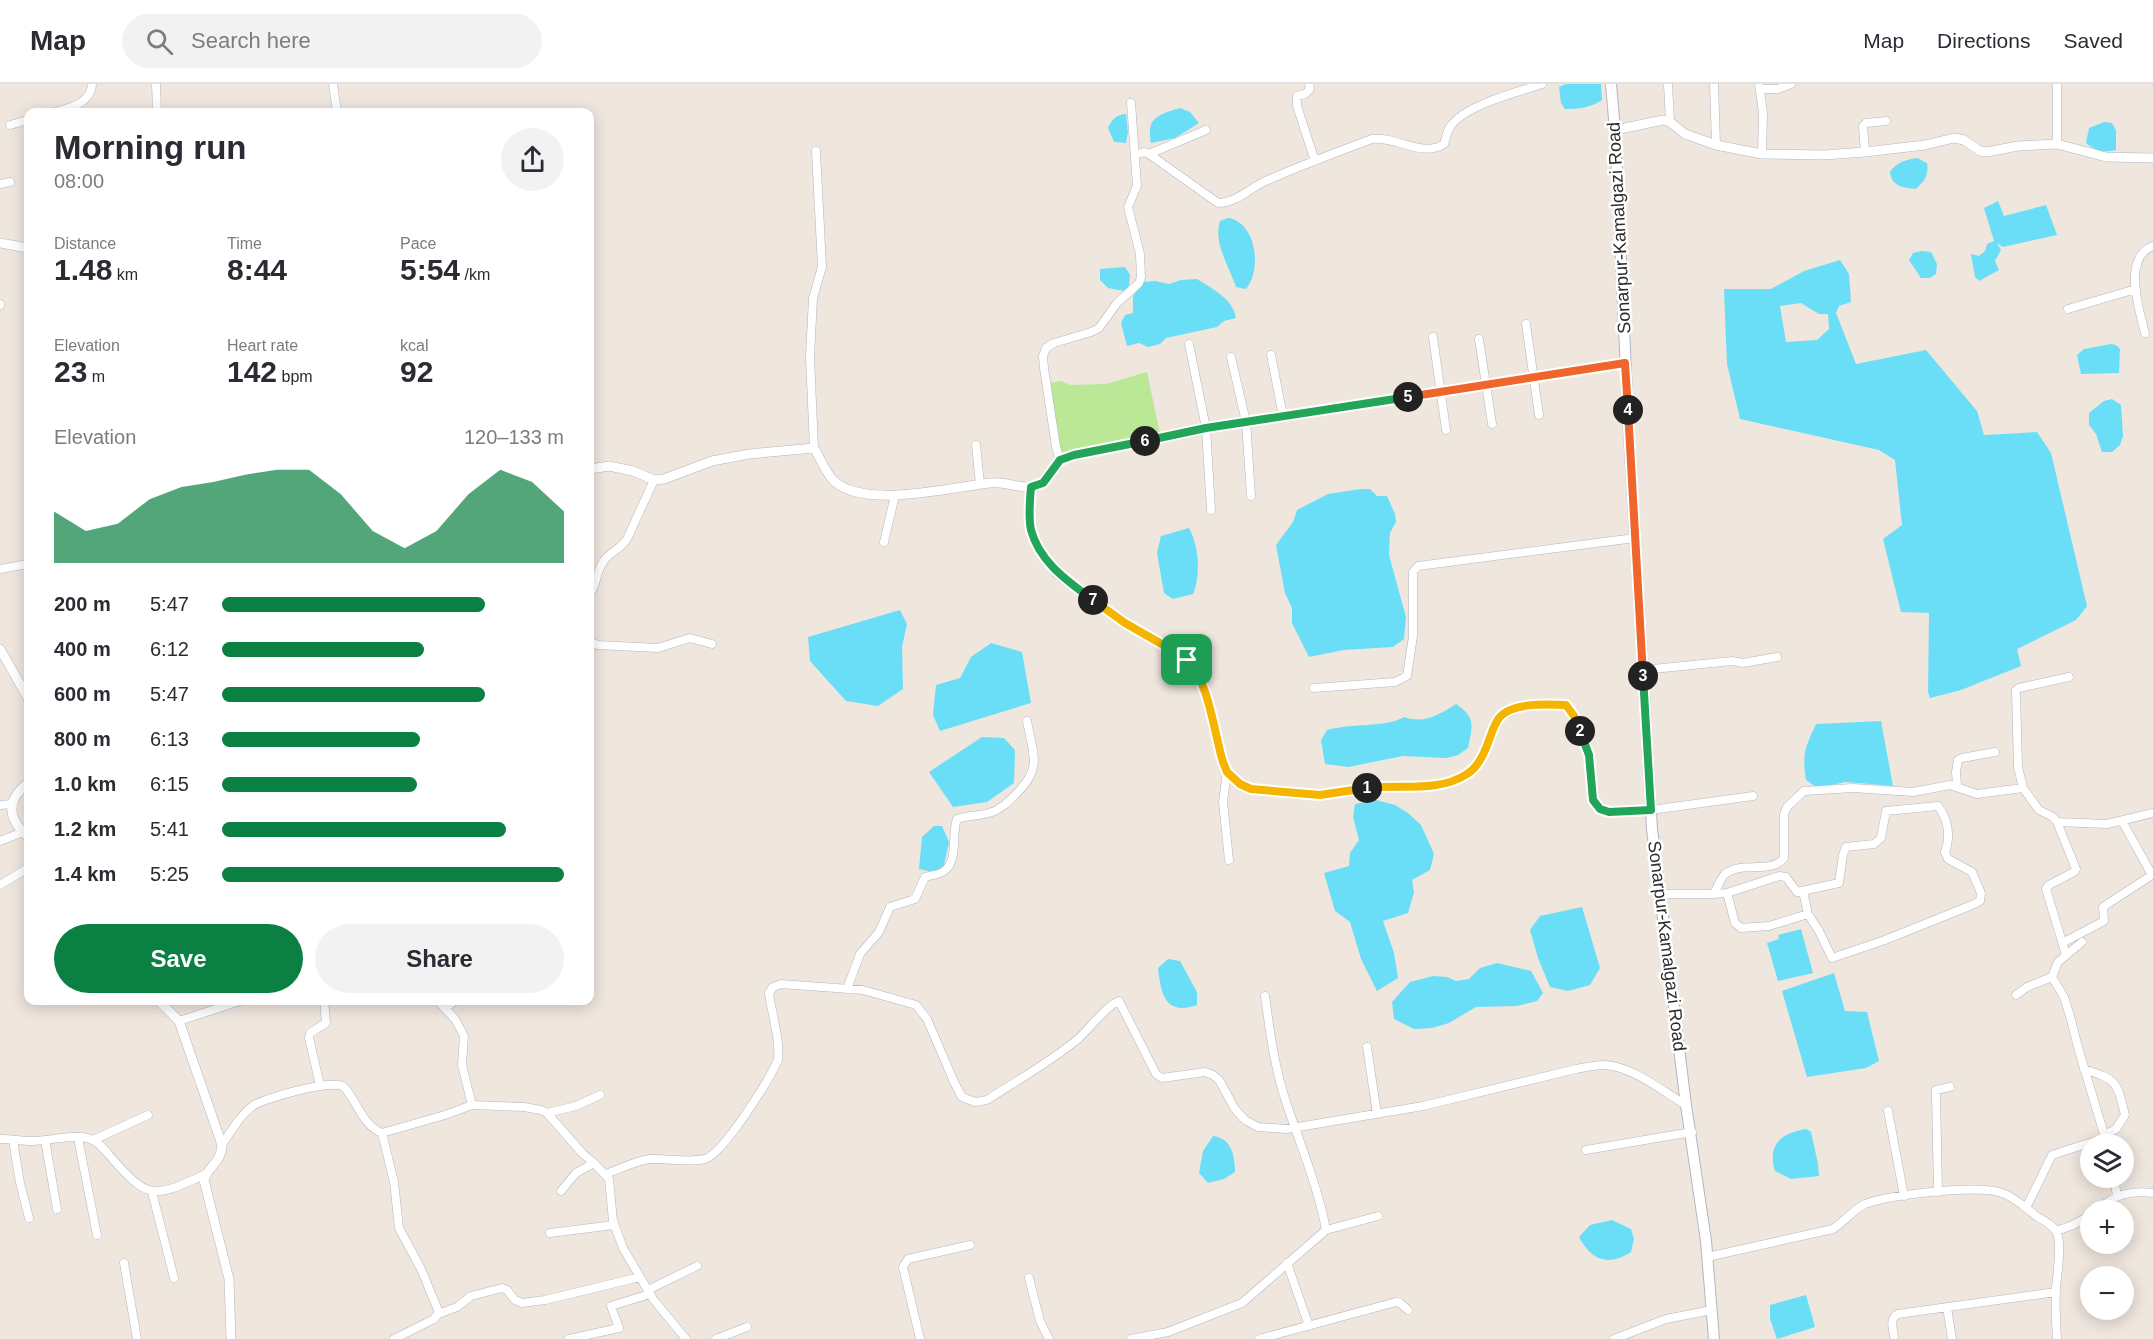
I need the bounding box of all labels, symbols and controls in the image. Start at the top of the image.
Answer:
search box [122,14,542,68]
text: Map [30,25,86,56]
icon: search [143,25,176,58]
text: Search here [191,28,311,53]
text: Map [1863,29,1904,52]
text: Directions [1937,29,2030,52]
text: Saved [2063,29,2123,52]
street label: Sonarpur-Kamalgazi Road [1603,122,1635,334]
button: share [501,128,564,191]
text: Morning run [54,129,246,166]
text: 08:00 [54,170,104,192]
text: Distance [54,235,116,252]
text: Time [227,235,262,252]
text: Pace [400,235,436,252]
text: 1.48 [54,253,112,286]
text: 8:44 [227,253,287,286]
text: 5:54 [400,253,460,286]
text: km [112,266,138,283]
text: /km [460,266,490,283]
text: Elevation [54,337,120,354]
text: Heart rate [227,337,298,354]
text: kcal [400,337,428,354]
text: 23 [54,355,87,388]
text: 142 [227,355,277,388]
text: 92 [400,355,433,388]
text: m [87,368,105,385]
text: bpm [277,368,313,385]
pin: 5 [1393,382,1423,412]
text: 5 [1404,388,1412,405]
pin: 4 [1613,395,1643,425]
text: 4 [1624,401,1632,418]
text: Elevation [54,426,136,448]
text: 120–133 m [464,426,564,448]
pin: 6 [1130,426,1160,456]
text: 6 [1141,432,1149,449]
pin: 7 [1078,585,1108,615]
text: 7 [1089,591,1097,608]
text: 200 m [54,593,111,615]
text: 5:47 [150,593,189,615]
pin [1161,634,1212,685]
text: 400 m [54,638,111,660]
text: 6:12 [150,638,189,660]
icon: arrive [1170,643,1203,676]
pin: 3 [1628,661,1658,691]
text: 3 [1639,667,1647,684]
text: 600 m [54,683,111,705]
text: 5:47 [150,683,189,705]
pin: 2 [1565,716,1595,746]
text: 2 [1576,722,1584,739]
text: 800 m [54,728,111,750]
text: 6:13 [150,728,189,750]
text: 1.0 km [54,773,116,795]
text: 6:15 [150,773,189,795]
pin: 1 [1352,773,1382,803]
text: 1 [1363,779,1371,796]
text: 1.2 km [54,818,116,840]
text: 5:41 [150,818,189,840]
street label: Sonarpur-Kamalgazi Road [1644,840,1690,1052]
text: 1.4 km [54,863,116,885]
text: 5:25 [150,863,189,885]
button: Save [54,924,303,993]
button: Share [315,924,564,993]
map controls [2080,1134,2134,1320]
button: layers [2080,1134,2134,1188]
button: + [2080,1200,2134,1254]
button: − [2080,1266,2134,1320]

